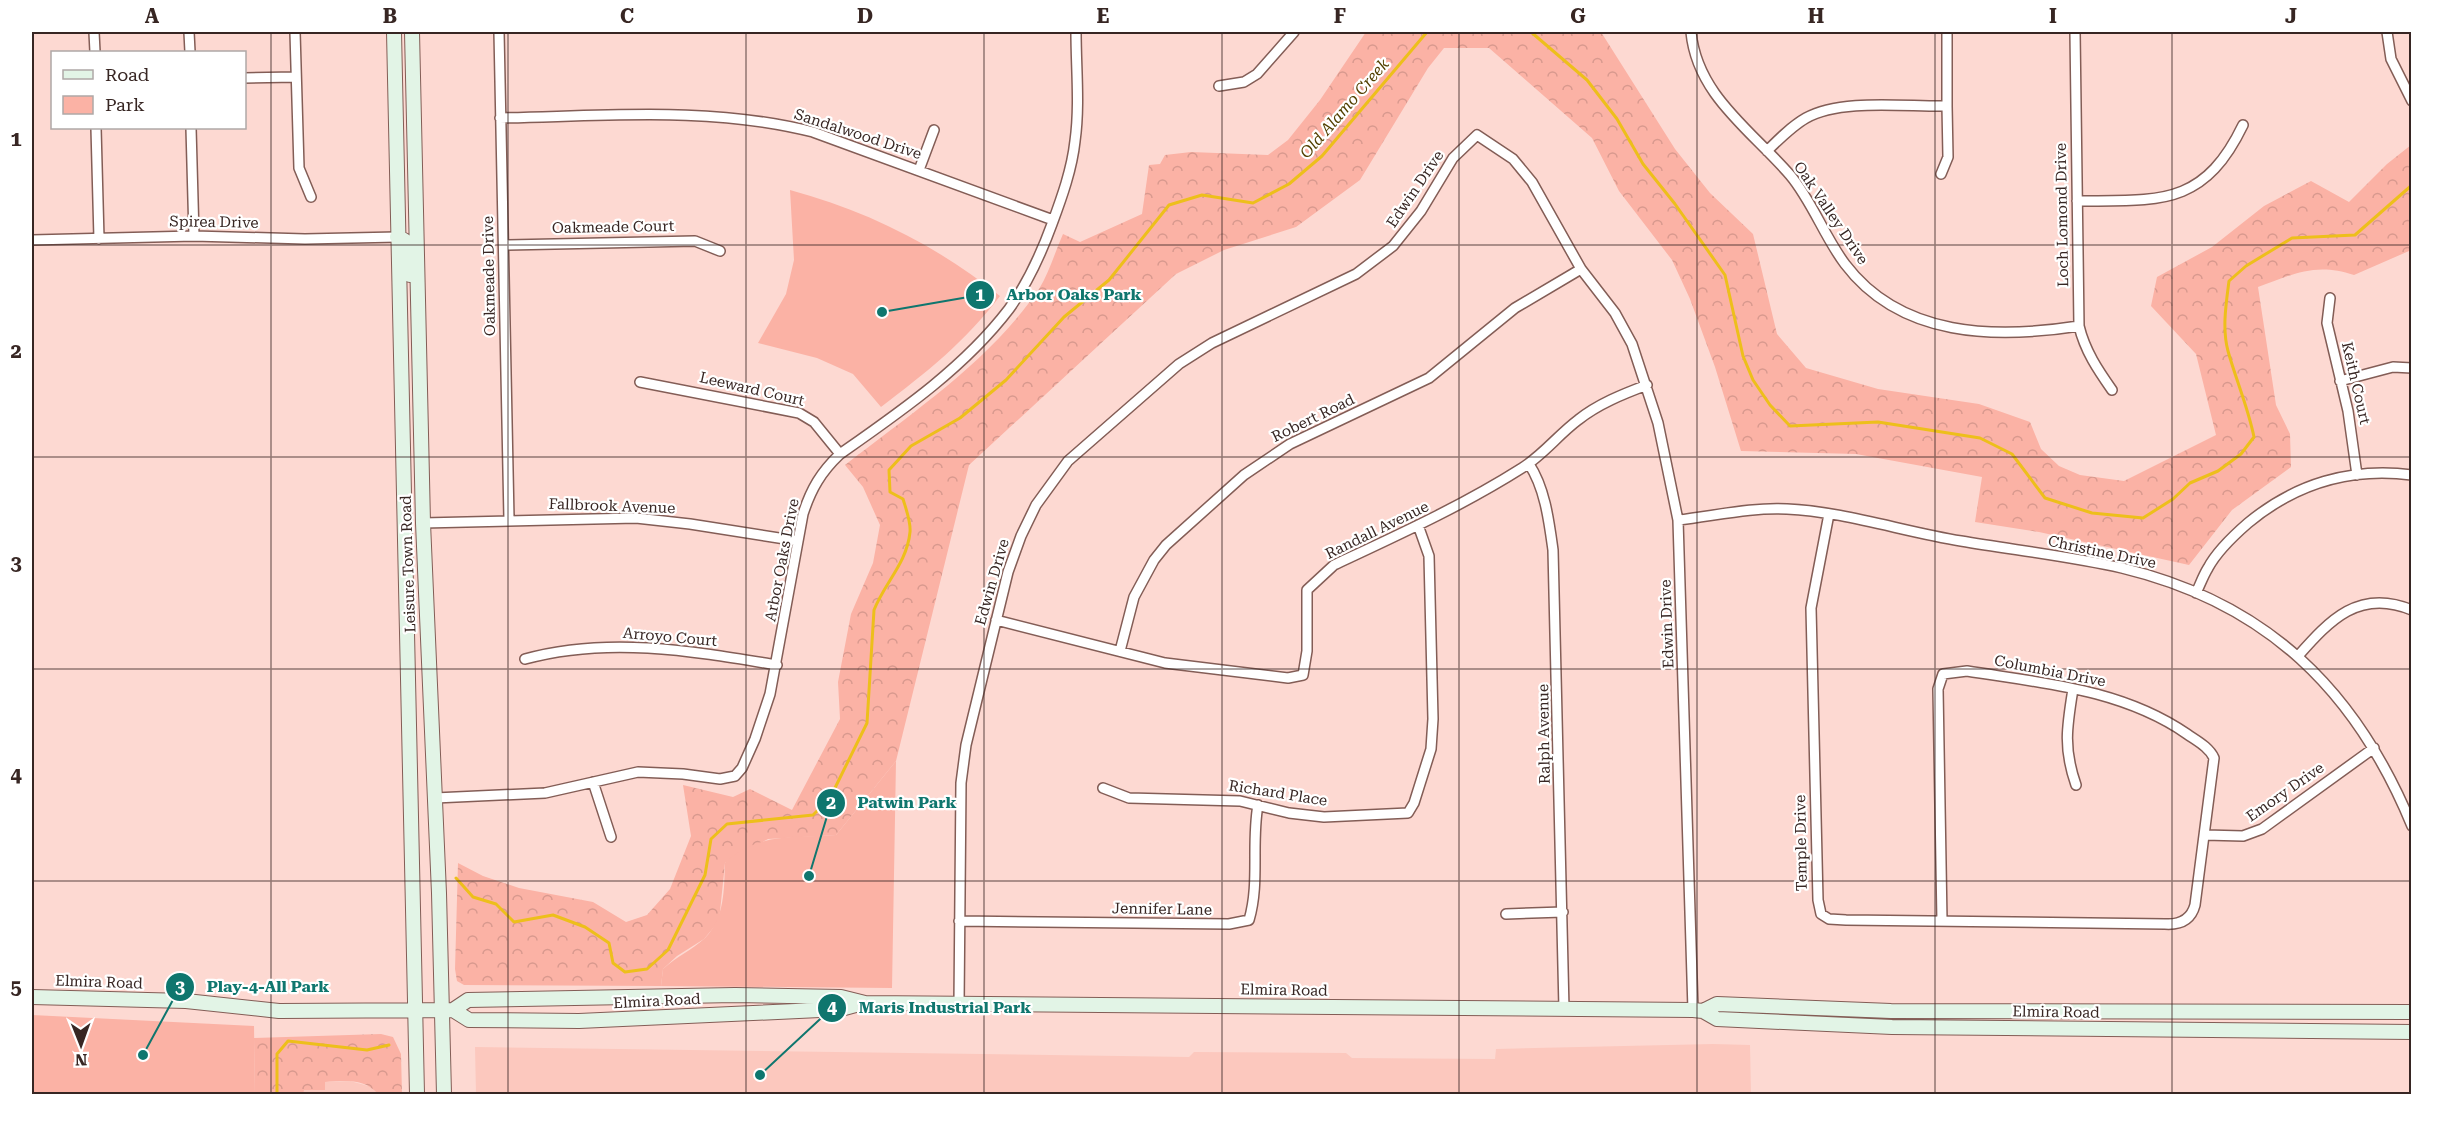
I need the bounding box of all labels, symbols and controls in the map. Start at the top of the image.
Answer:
text: A [145,4,160,28]
text: B [383,4,397,28]
text: C [620,4,634,28]
text: D [857,4,873,28]
text: E [1097,4,1110,28]
text: F [1334,4,1346,28]
text: G [1570,4,1586,28]
text: H [1808,4,1824,28]
text: I [2049,4,2057,28]
text: J [2285,4,2297,28]
legend [51,51,246,129]
water label: Old Alamo Creek [1296,54,1393,162]
text: Road [105,64,150,85]
text: Park [105,94,145,115]
street label: Sandalwood Drive [792,105,924,163]
text: 1 [10,127,22,151]
street label: Loch Lomond Drive [2052,143,2072,287]
street label: Edwin Drive [1383,147,1447,231]
street label: Oak Valley Drive [1790,158,1872,268]
street label: Spirea Drive [169,212,259,232]
street label: Oakmeade Drive [479,216,499,336]
street label: Oakmeade Court [552,217,675,237]
callout: Arbor Oaks Park [965,278,1154,312]
text: 1 [975,284,985,305]
text: Arbor Oaks Park [1006,285,1142,304]
text: 2 [10,339,22,363]
street label: Keith Court [2338,340,2374,426]
street label: Leeward Court [698,368,806,410]
street label: Robert Road [1269,390,1358,446]
street label: Leisure Town Road [397,495,419,633]
street label: Fallbrook Avenue [548,495,676,517]
street label: Arbor Oaks Drive [761,497,803,623]
street label: Randall Avenue [1322,497,1432,563]
street label: Christine Drive [2046,532,2158,572]
street label: Edwin Drive [971,537,1013,627]
text: 3 [10,551,22,575]
street label: Edwin Drive [1656,579,1678,669]
street label: Arroyo Court [622,624,718,650]
street label: Columbia Drive [1993,651,2107,691]
street label: Ralph Avenue [1534,684,1554,784]
street label: Emory Drive [2243,759,2327,825]
text: 4 [10,763,22,787]
street label: Richard Place [1227,776,1329,810]
callout: Patwin Park [816,786,969,820]
text: 2 [826,792,836,813]
text: Patwin Park [857,793,957,812]
street label: Temple Drive [1791,795,1811,891]
street label: Jennifer Lane [1112,899,1212,919]
callout: Play-4-All Park [165,970,341,1004]
street label: Elmira Road [55,971,143,993]
text: 5 [10,975,22,999]
text: 3 [175,976,185,997]
text: Play-4-All Park [207,977,329,996]
street label: Elmira Road [1240,980,1328,1000]
street label: Elmira Road [613,990,702,1012]
callout: Maris Industrial Park [817,991,1043,1025]
text: 4 [827,997,837,1018]
text: Maris Industrial Park [859,998,1031,1017]
street label: Elmira Road [2012,1002,2100,1022]
north arrow [51,1015,111,1075]
text: N [75,1050,88,1069]

